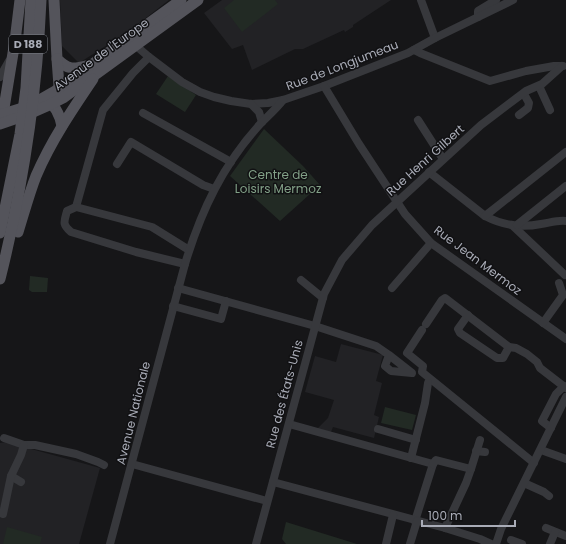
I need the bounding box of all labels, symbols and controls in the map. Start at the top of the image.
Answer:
street label: Avenue de l'Europe [50,14,152,94]
road number: D 188 [9,35,47,53]
street label: Rue de Longjumeau [283,36,401,94]
street label: Rue Henri Gilbert [382,120,468,200]
park label: Centre de Loisirs Mermoz [235,166,321,197]
street label: Rue Jean Mermoz [430,221,526,299]
street label: Rue des États-Unis [261,338,307,450]
street label: Avenue Nationale [112,360,154,466]
scale bar [422,502,515,528]
text: 100 m [428,507,462,524]

